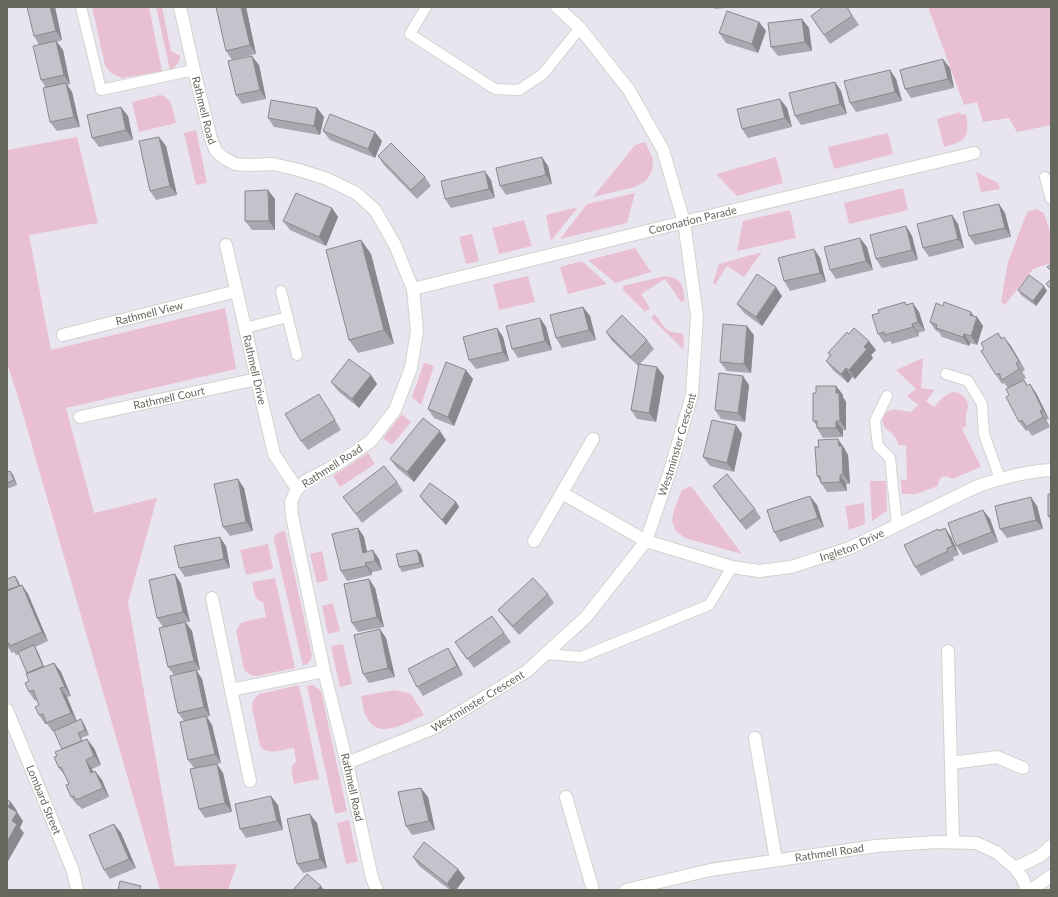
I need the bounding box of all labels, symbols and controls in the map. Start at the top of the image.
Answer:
street label: Rathmell Road [190,75,219,146]
street label: Coronation Parade [647,203,738,237]
street label: Rathmell View [114,298,185,327]
street label: Rathmell Drive [241,333,270,406]
street label: Rathmell Court [132,383,206,411]
street label: Westminster Crescent [655,391,698,498]
street label: Rathmell Road [299,441,364,490]
street label: Ingleton Drive [818,525,886,563]
street label: Westminster Crescent [428,667,526,734]
street label: Rathmell Road [339,751,366,822]
street label: Lombard Street [24,763,64,836]
street label: Rathmell Road [794,841,865,864]

